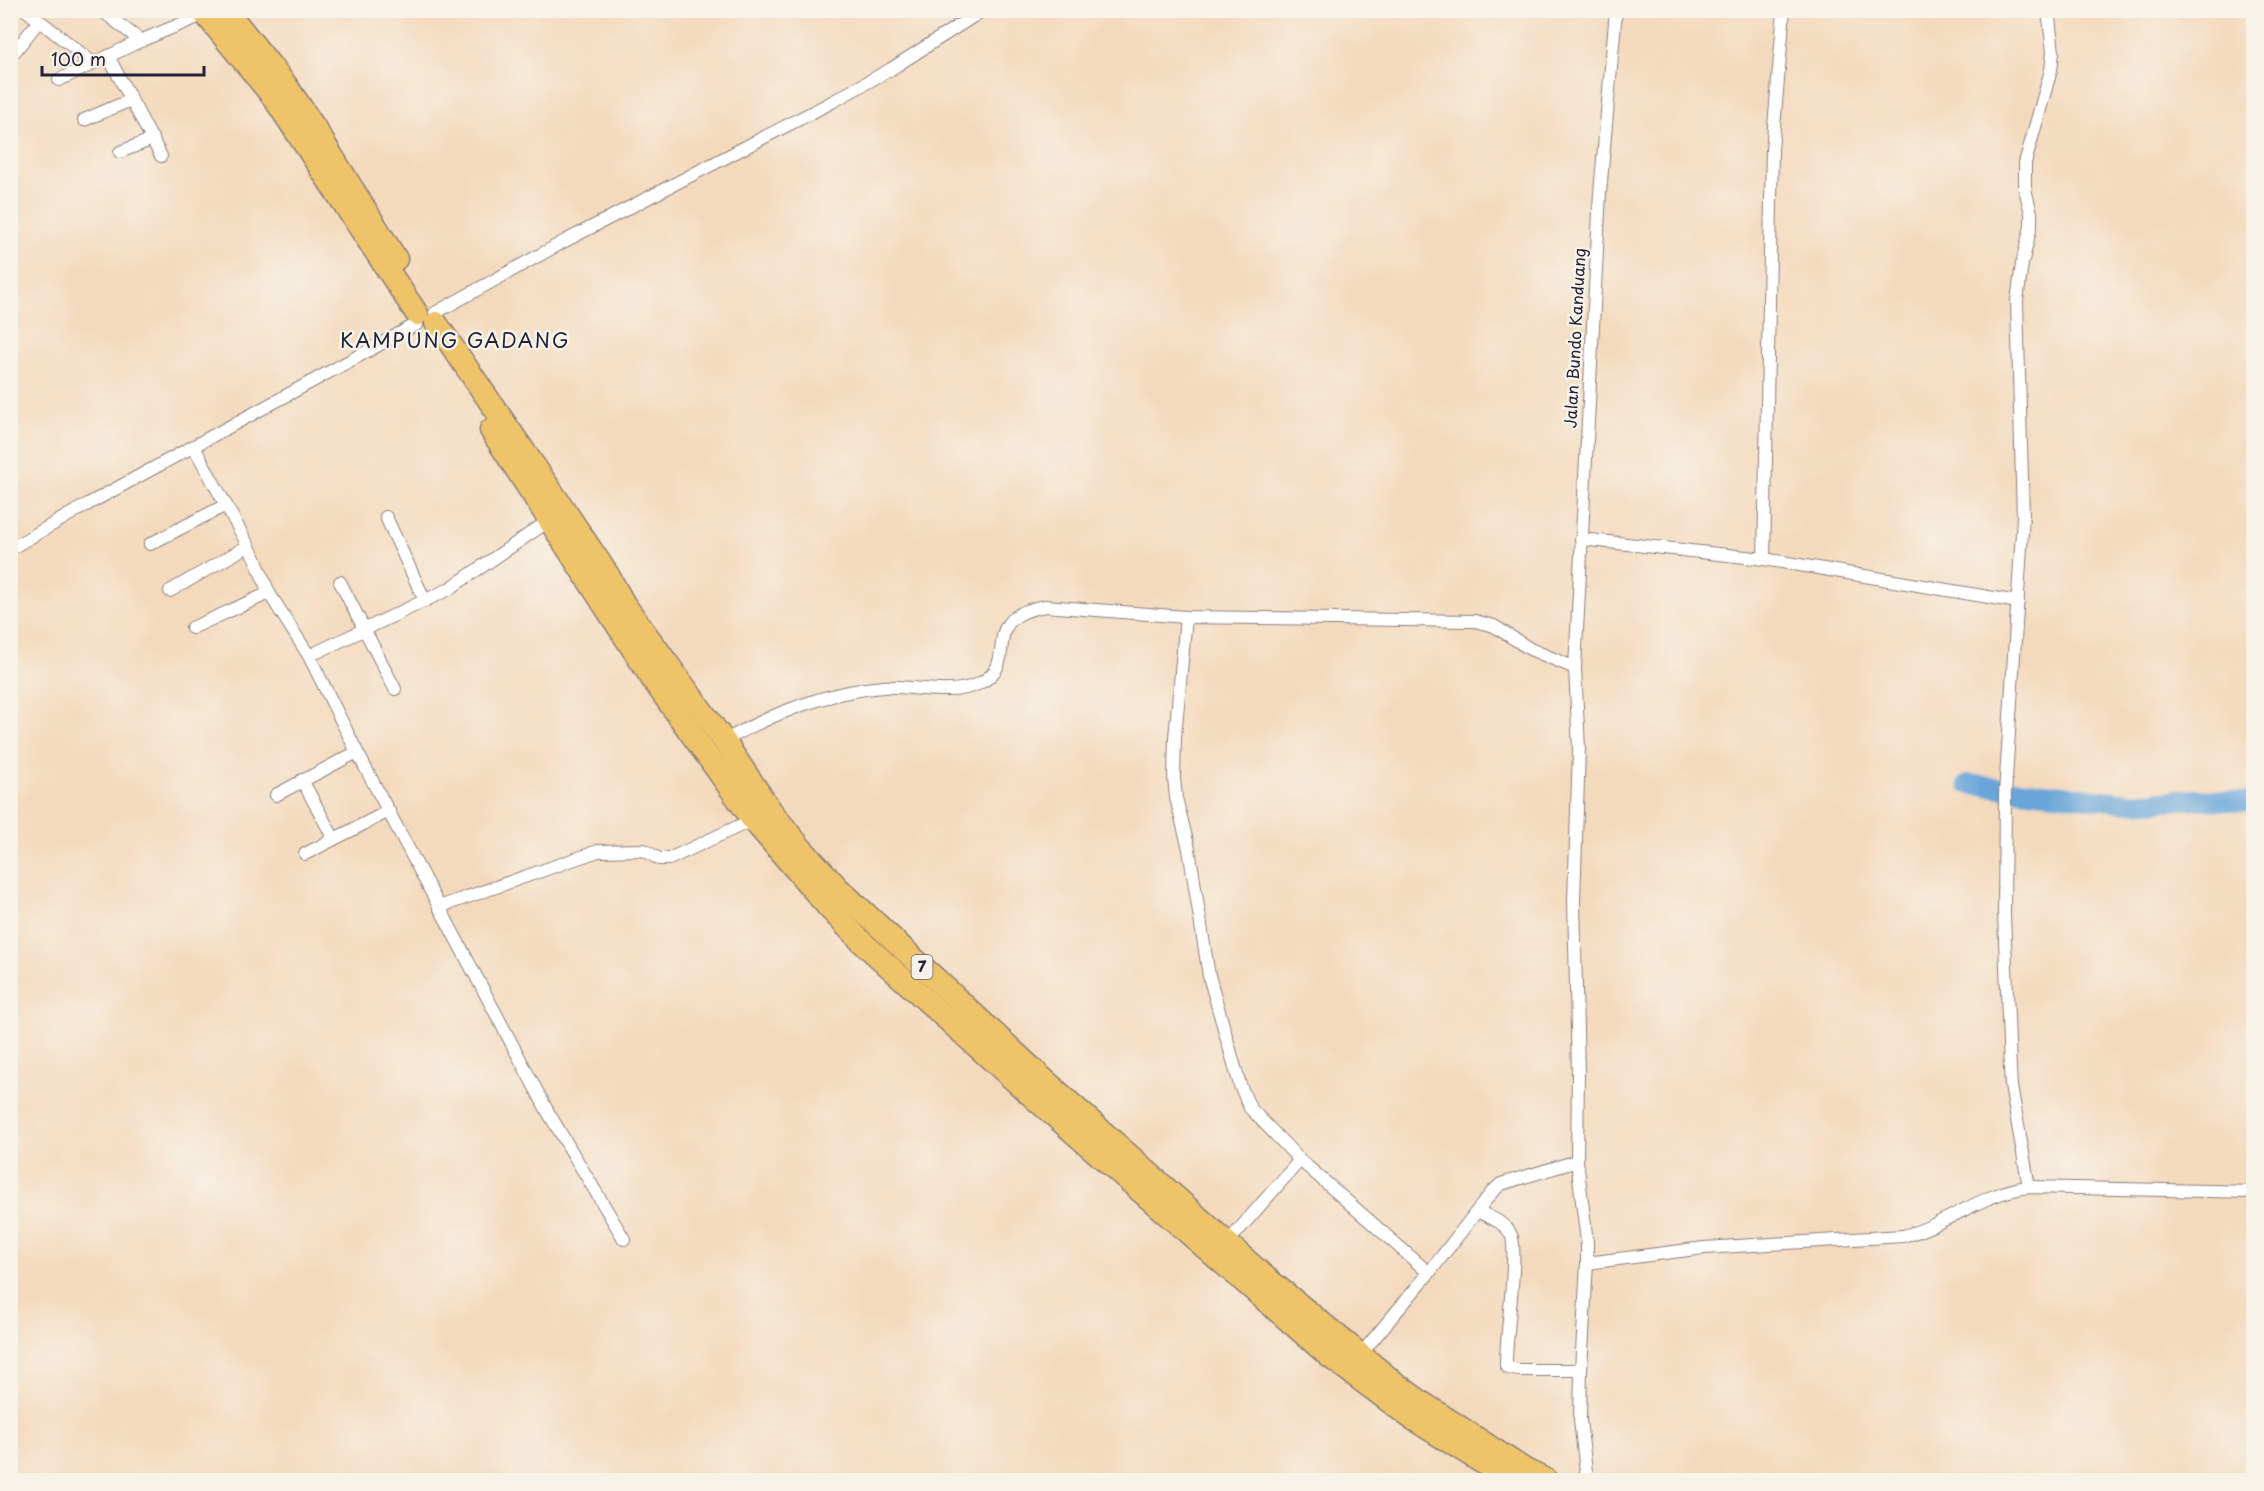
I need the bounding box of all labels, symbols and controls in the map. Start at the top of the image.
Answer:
scale bar [42,39,204,77]
text: 100 m [51,45,106,72]
street label: Jalan Bundo Kanduang [1557,247,1591,429]
district label: KAMPUNG GADANG [340,325,570,355]
road number: 7 [912,955,932,979]

